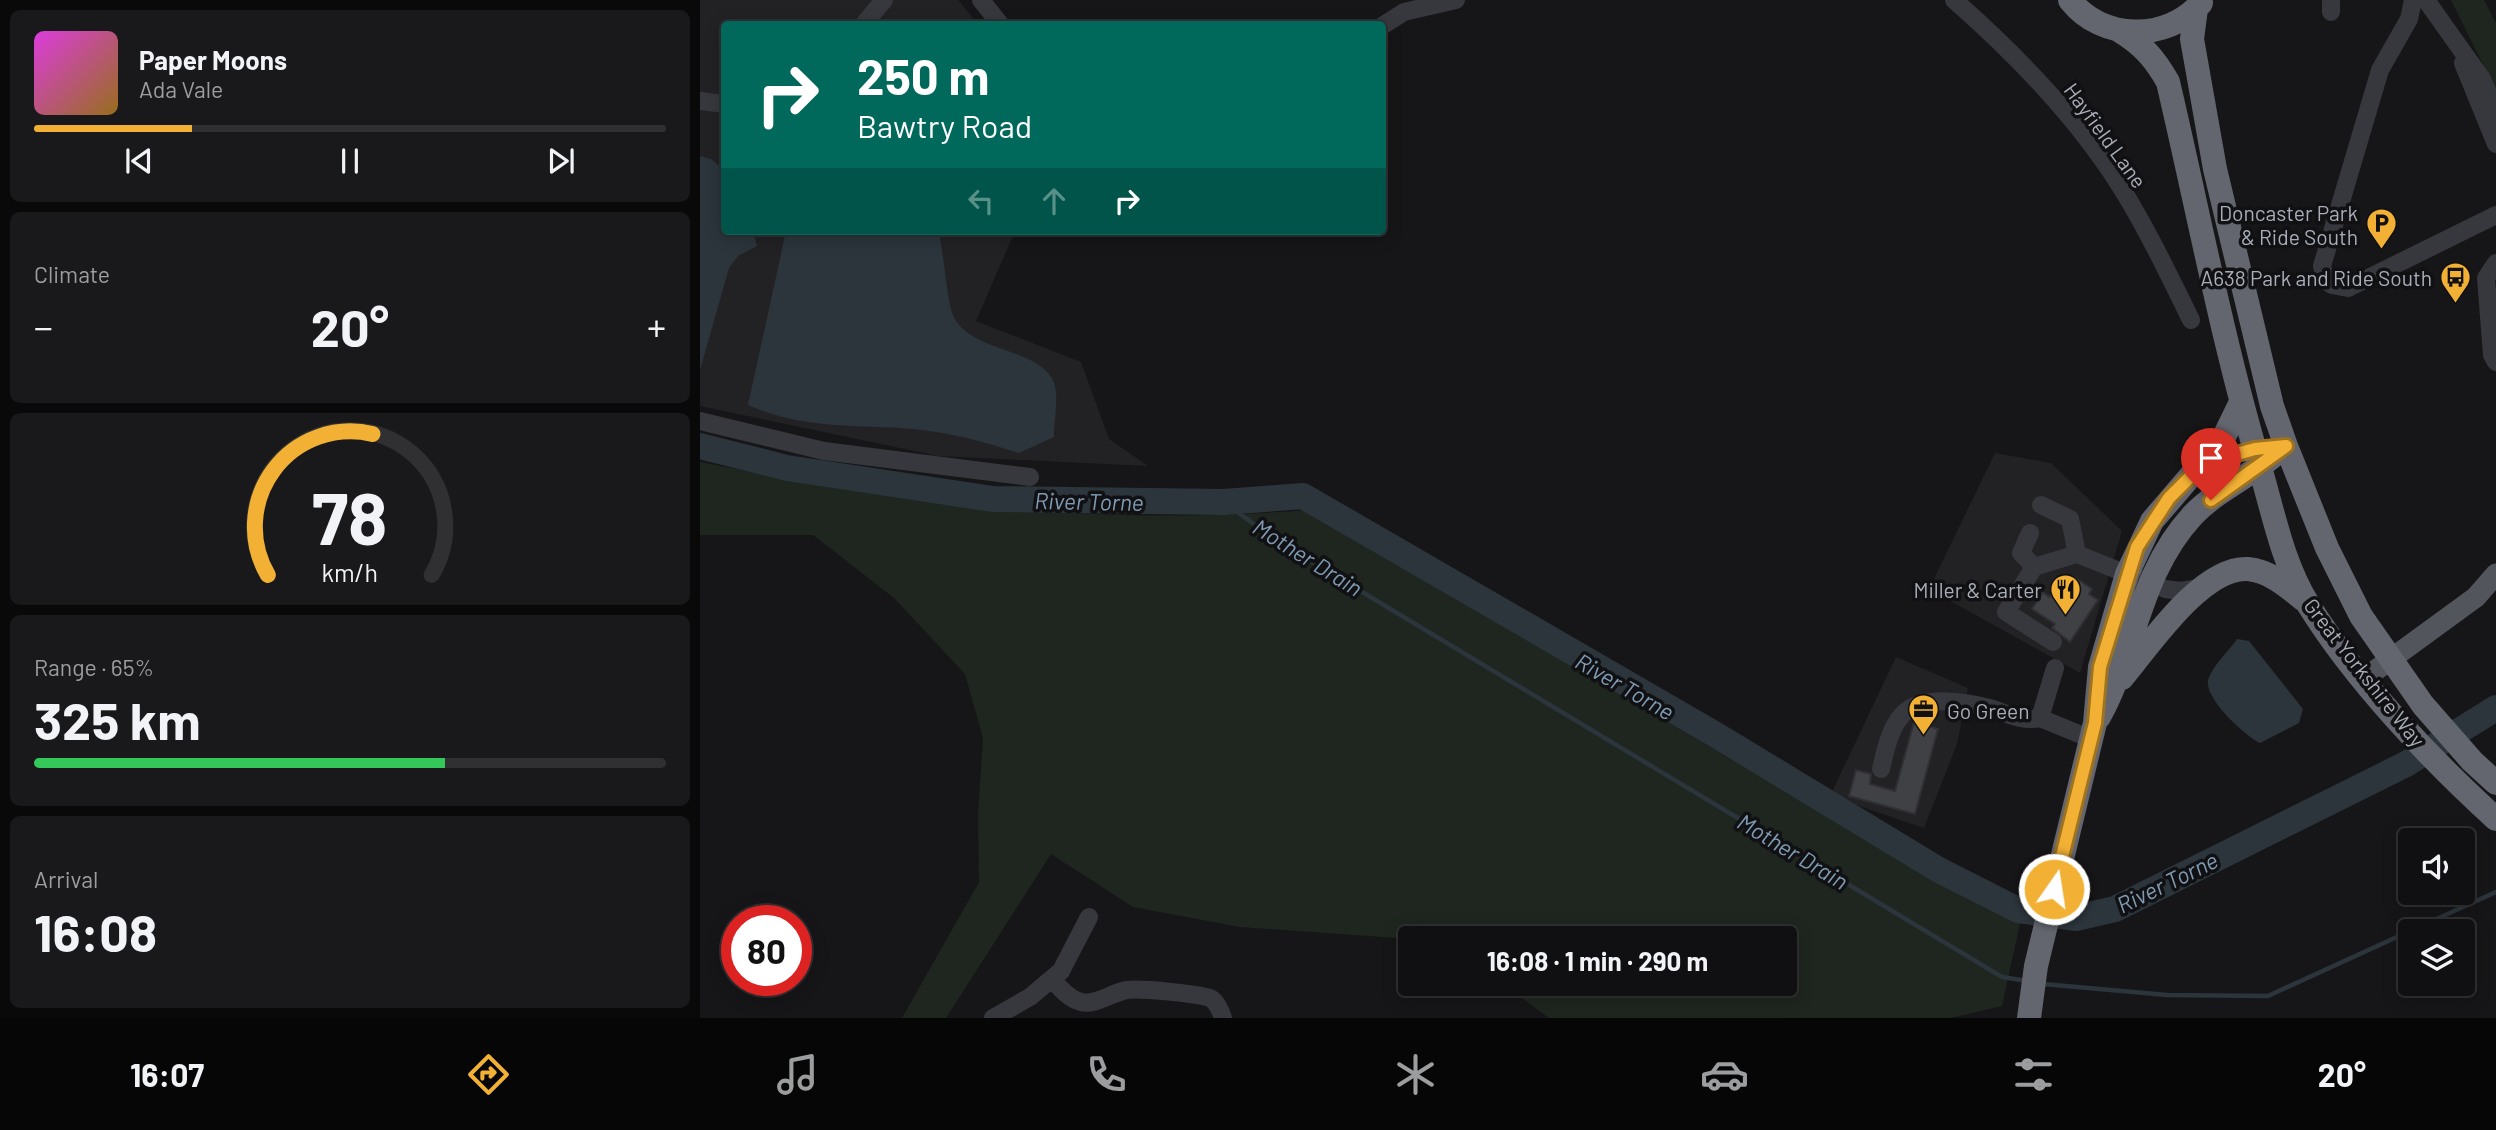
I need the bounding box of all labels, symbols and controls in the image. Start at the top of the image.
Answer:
text: Paper Moons [139,44,287,75]
text: 250 m [857,46,990,105]
icon: right [742,49,833,140]
text: Ada Vale [139,75,223,103]
street label: Hayfield Lane [2060,78,2152,192]
text: Bawtry Road [857,106,1032,144]
icon: previous [120,142,158,180]
icon: pause [331,142,369,180]
icon: next [542,142,580,180]
icon: left [962,182,1000,220]
icon: ahead [1035,182,1073,220]
icon: right [1108,182,1146,220]
place label: Doncaster Park & Ride South [2219,200,2358,249]
parking icon: Doncaster Park & Ride South [2364,207,2398,251]
text: Climate [34,260,110,288]
bus stop icon: A638 Park and Ride South [2438,260,2472,304]
place label: A638 Park and Ride South [2200,265,2432,290]
text: 20° [311,295,389,357]
text: − [34,303,53,349]
text: + [647,303,666,349]
pin [2181,428,2241,500]
icon: arrive [2192,439,2230,477]
text: 78 [312,472,388,560]
water label: River Torne [1034,486,1144,516]
water label: Mother Drain [1248,512,1368,602]
text: km/h [322,557,378,587]
restaurant icon: Miller & Carter [2048,572,2082,616]
place label: Miller & Carter [1913,577,2042,602]
street label: Great Yorkshire Way [2299,593,2431,751]
water label: River Torne [1571,647,1679,725]
text: Range · 65% [34,653,154,681]
text: 325 km [34,688,201,750]
office icon: Go Green [1907,693,1941,737]
place label: Go Green [1947,698,2030,723]
water label: Mother Drain [1733,807,1853,895]
map controls [2398,828,2475,996]
button: sound [2398,828,2475,905]
water label: River Torne [2112,845,2222,919]
position arrow [2017,852,2091,926]
text: Arrival [34,865,98,893]
text: 16:08 [34,900,157,962]
speed limit sign: 80 [721,905,812,996]
button: layers [2398,919,2475,996]
text: 16:08 · 1 min · 290 m [1487,945,1708,976]
icon: directions [464,1050,513,1099]
icon: music [773,1050,822,1099]
icon: phone [1082,1050,1131,1099]
icon: climate [1391,1050,1440,1099]
icon: car [1700,1050,1749,1099]
icon: filters [2009,1050,2058,1099]
text: 16:07 [130,1055,204,1093]
text: 20° [2318,1055,2366,1093]

